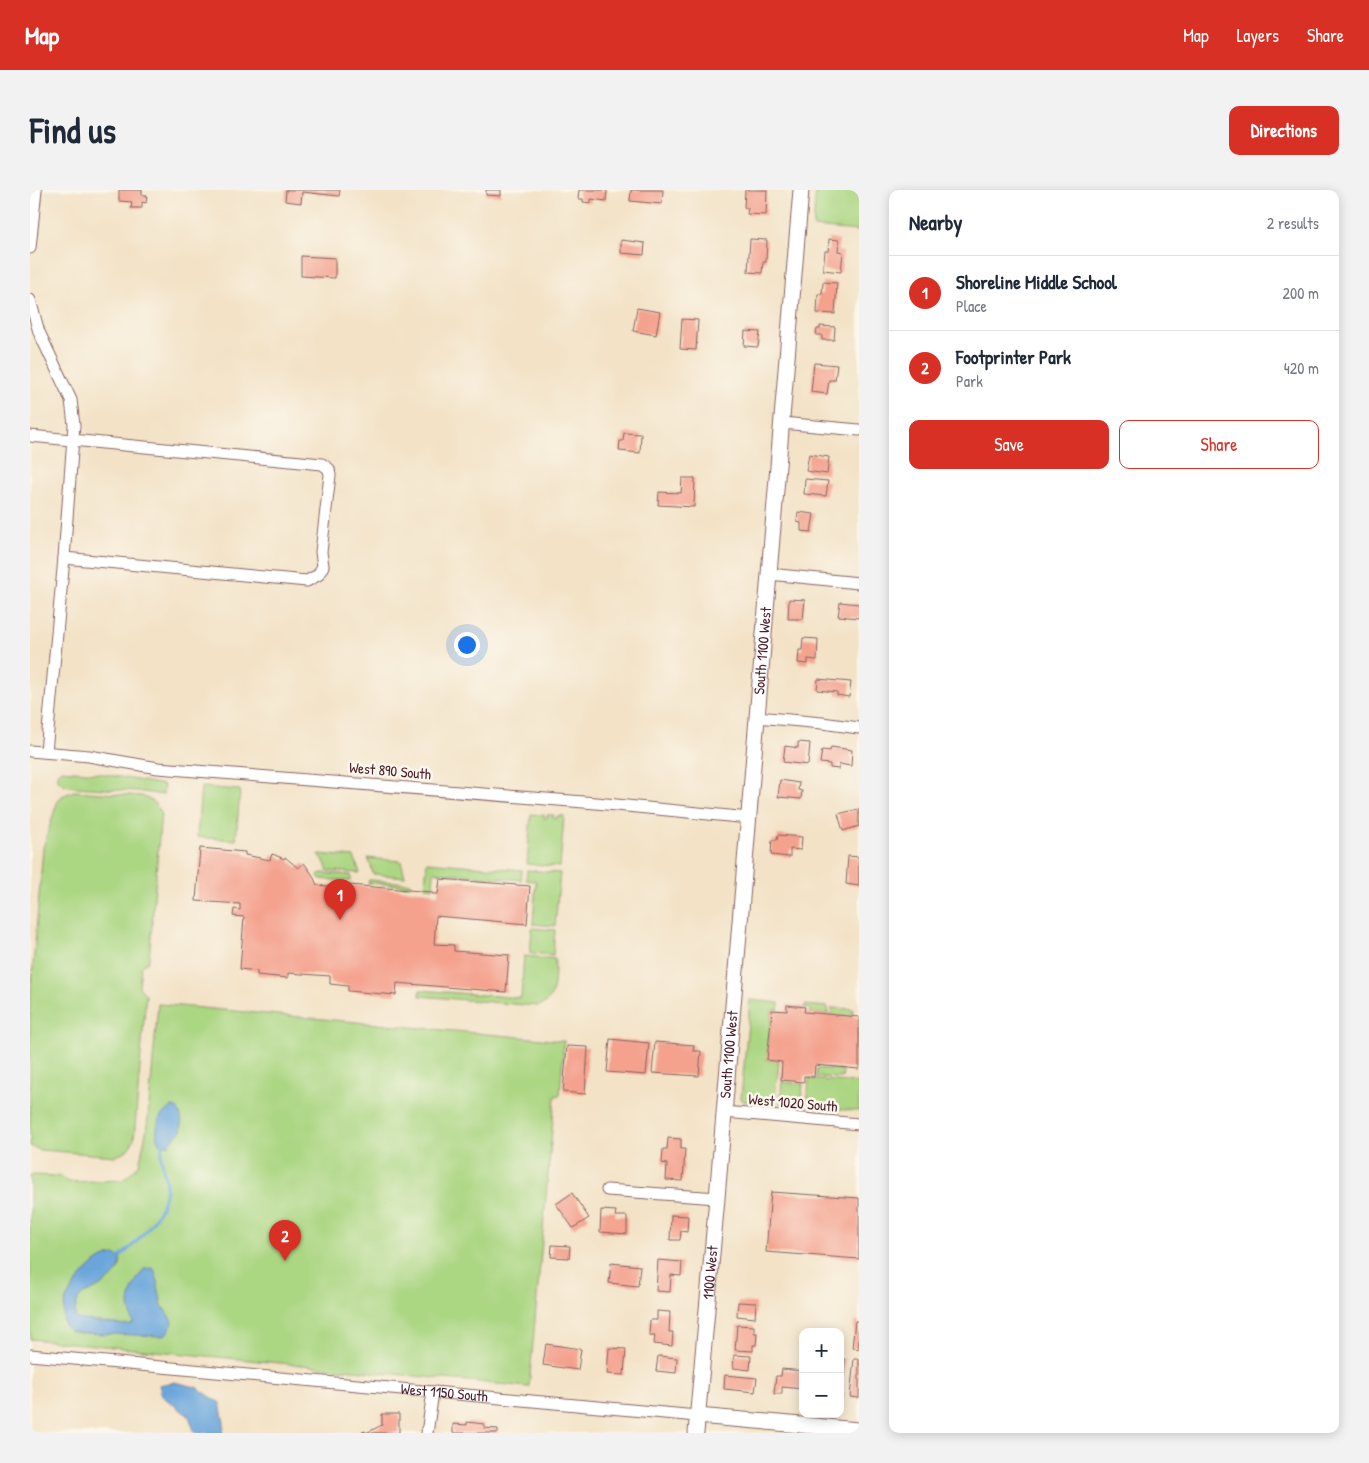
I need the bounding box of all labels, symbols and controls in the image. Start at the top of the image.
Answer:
text: Map [25,19,59,51]
text: Map [1183,23,1209,48]
text: Layers [1237,23,1279,48]
text: Share [1307,23,1344,48]
button: Directions [1229,106,1339,155]
text: Find us [30,107,116,154]
text: Nearby [909,208,962,237]
text: 2 results [1267,212,1319,234]
text: Shoreline Middle School [956,269,1117,295]
text: 1 [922,282,928,304]
text: 200 m [1283,282,1319,304]
text: Place [956,295,987,317]
text: Footprinter Park [956,344,1071,370]
text: 2 [921,357,929,379]
text: 420 m [1284,357,1319,379]
text: Park [956,370,983,392]
button: Save [909,420,1109,469]
button: Share [1119,420,1319,469]
street label: South 1100 West [748,605,776,695]
your location [454,632,480,658]
street label: West 890 South [348,756,432,785]
pin: 1 [324,879,356,920]
street label: South 1100 West [714,1009,743,1099]
street label: West 1020 South [748,1088,838,1117]
pin: 2 [269,1220,301,1261]
street label: 1100 West [697,1244,723,1300]
map controls [799,1328,844,1418]
button: + [799,1328,844,1373]
button: − [799,1373,844,1418]
street label: West 1150 South [400,1378,489,1407]

